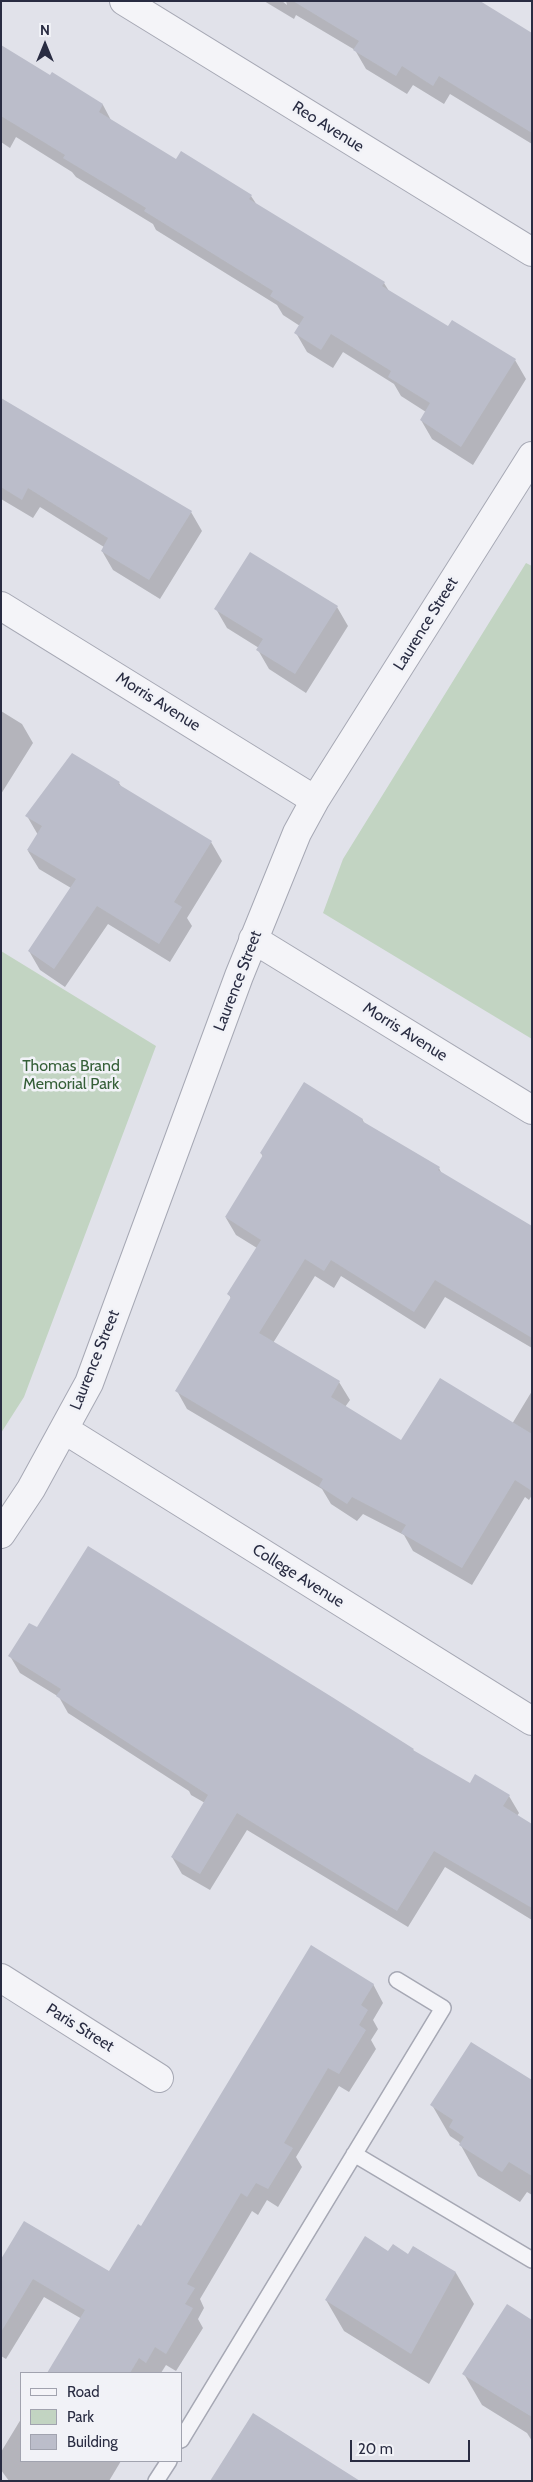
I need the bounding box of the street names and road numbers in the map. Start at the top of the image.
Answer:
street label: Reo Avenue [289,97,367,157]
street label: Laurence Street [390,574,462,674]
street label: Morris Avenue [112,668,204,736]
street label: Laurence Street [210,928,266,1034]
street label: Morris Avenue [359,998,451,1066]
street label: Laurence Street [66,1307,124,1413]
street label: College Avenue [249,1540,347,1612]
street label: Paris Street [43,2000,117,2056]

